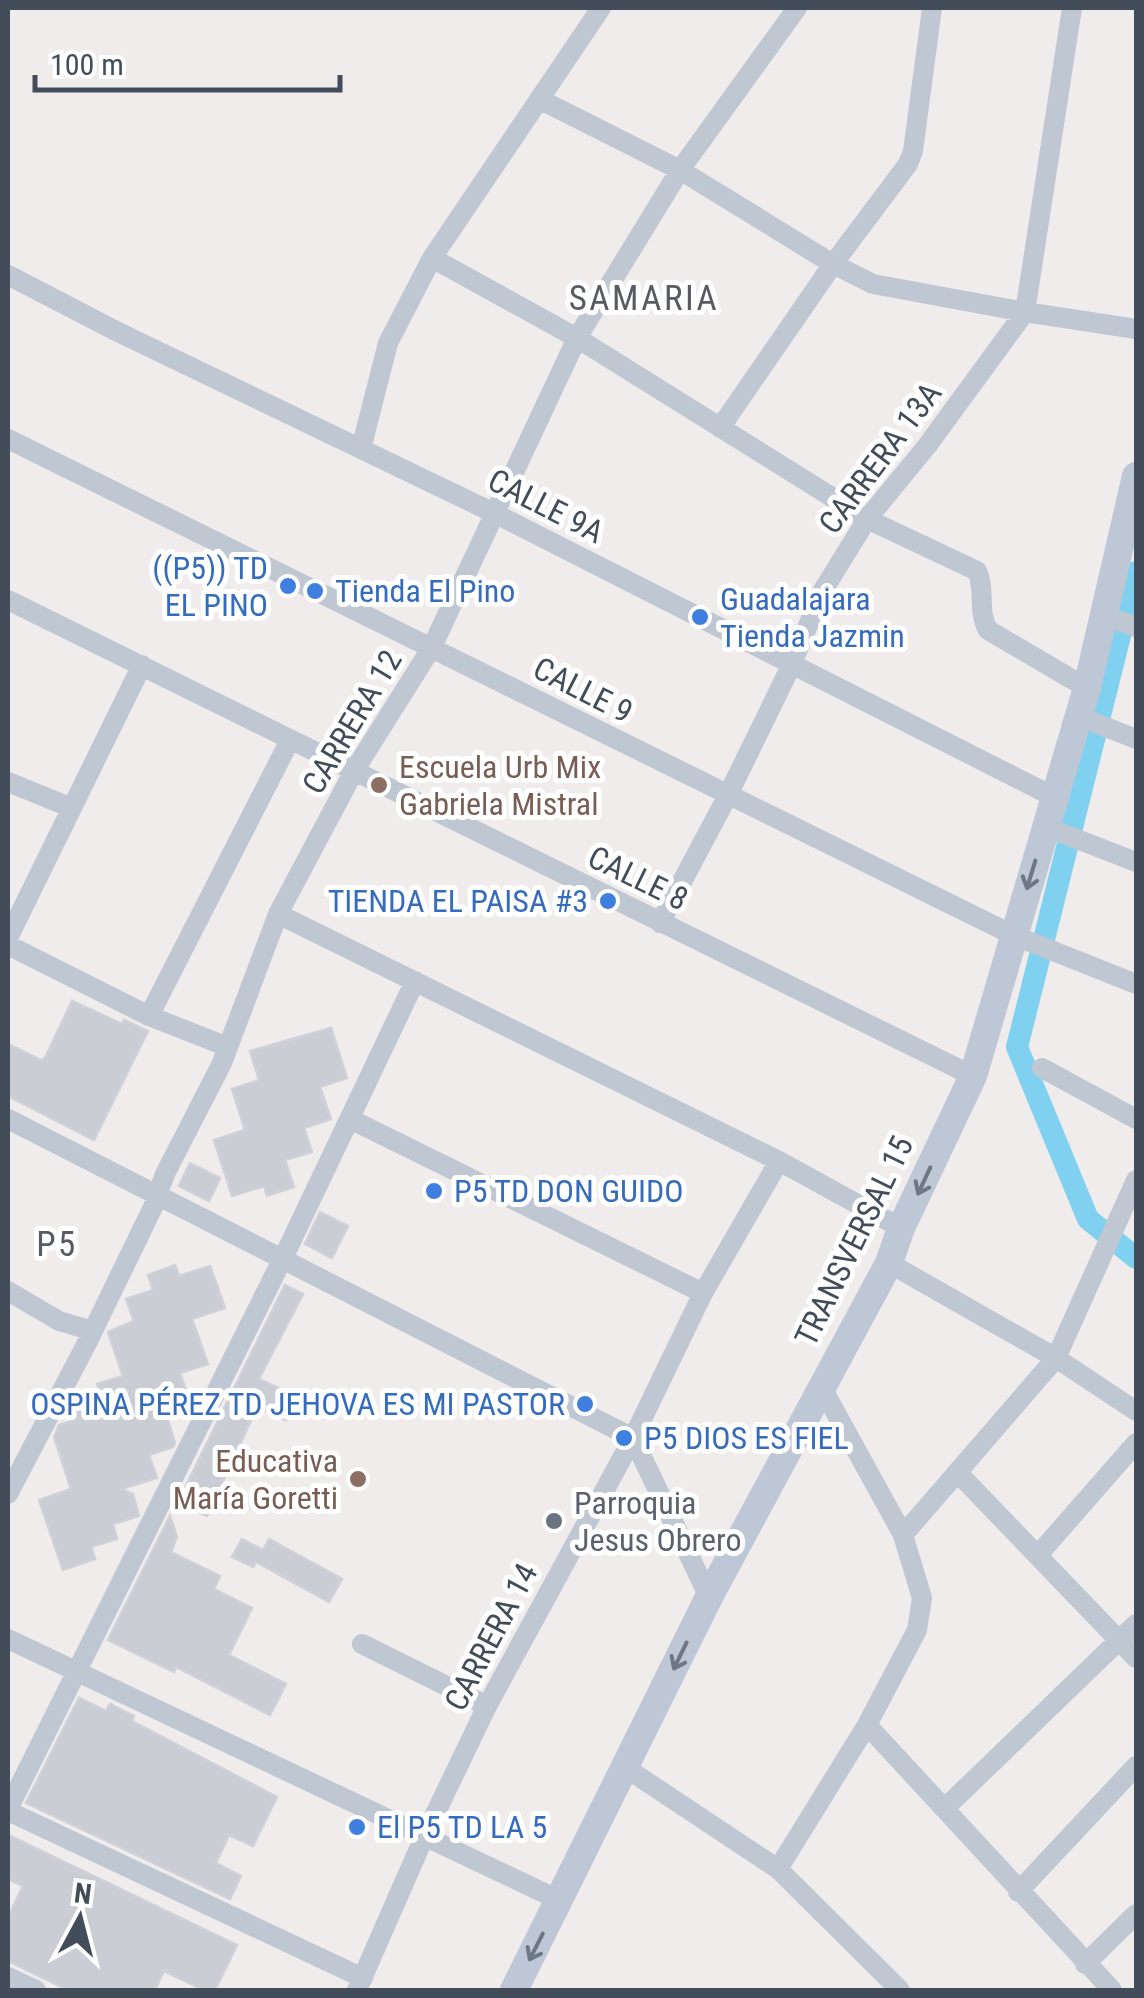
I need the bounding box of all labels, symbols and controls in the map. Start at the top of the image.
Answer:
scale bar [35,30,340,92]
text: 100 m [50,47,124,82]
district label: SAMARIA [569,278,719,319]
street label: CARRERA 13A [811,375,949,541]
street label: CALLE 9A [482,461,610,551]
place label: ((P5)) TD EL PINO [152,549,268,624]
place label: Tienda El Pino [335,572,515,610]
marker: ((P5)) TD EL PINO [277,575,299,597]
marker: Tienda El Pino [304,580,326,602]
place label: Guadalajara Tienda Jazmin [720,580,905,655]
marker: Guadalajara Tienda Jazmin [689,606,711,628]
street label: CARRERA 12 [294,643,410,801]
street label: CALLE 9 [527,649,639,731]
place label: Escuela Urb Mix Gabriela Mistral [399,748,601,823]
marker: Escuela Urb Mix Gabriela Mistral [368,774,390,796]
street label: CALLE 8 [582,838,694,918]
one-way arrow [1021,859,1039,890]
place label: TIENDA EL PAISA #3 [328,882,588,920]
marker: TIENDA EL PAISA #3 [597,890,619,912]
street label: TRANSVERSAL 15 [787,1130,921,1352]
one-way arrow [913,1165,932,1195]
place label: P5 TD DON GUIDO [454,1172,684,1210]
marker: P5 TD DON GUIDO [423,1180,445,1202]
district label: P5 [36,1224,78,1265]
place label: OSPINA PÉREZ TD JEHOVA ES MI PASTOR [30,1385,565,1423]
marker: OSPINA PÉREZ TD JEHOVA ES MI PASTOR [574,1393,596,1415]
place label: P5 DIOS ES FIEL [644,1419,849,1457]
marker: P5 DIOS ES FIEL [613,1427,635,1449]
place label: Educativa María Goretti [173,1442,338,1517]
marker: Educativa María Goretti [347,1468,369,1490]
place label: Parroquia Jesus Obrero [574,1484,741,1559]
marker: Parroquia Jesus Obrero [543,1510,565,1532]
street label: CARRERA 14 [436,1557,546,1717]
one-way arrow [670,1641,689,1670]
place label: El P5 TD LA 5 [377,1808,547,1846]
marker: El P5 TD LA 5 [346,1816,368,1838]
north arrow [30,1868,130,1968]
text: N [72,1876,94,1911]
one-way arrow [526,1932,545,1962]

